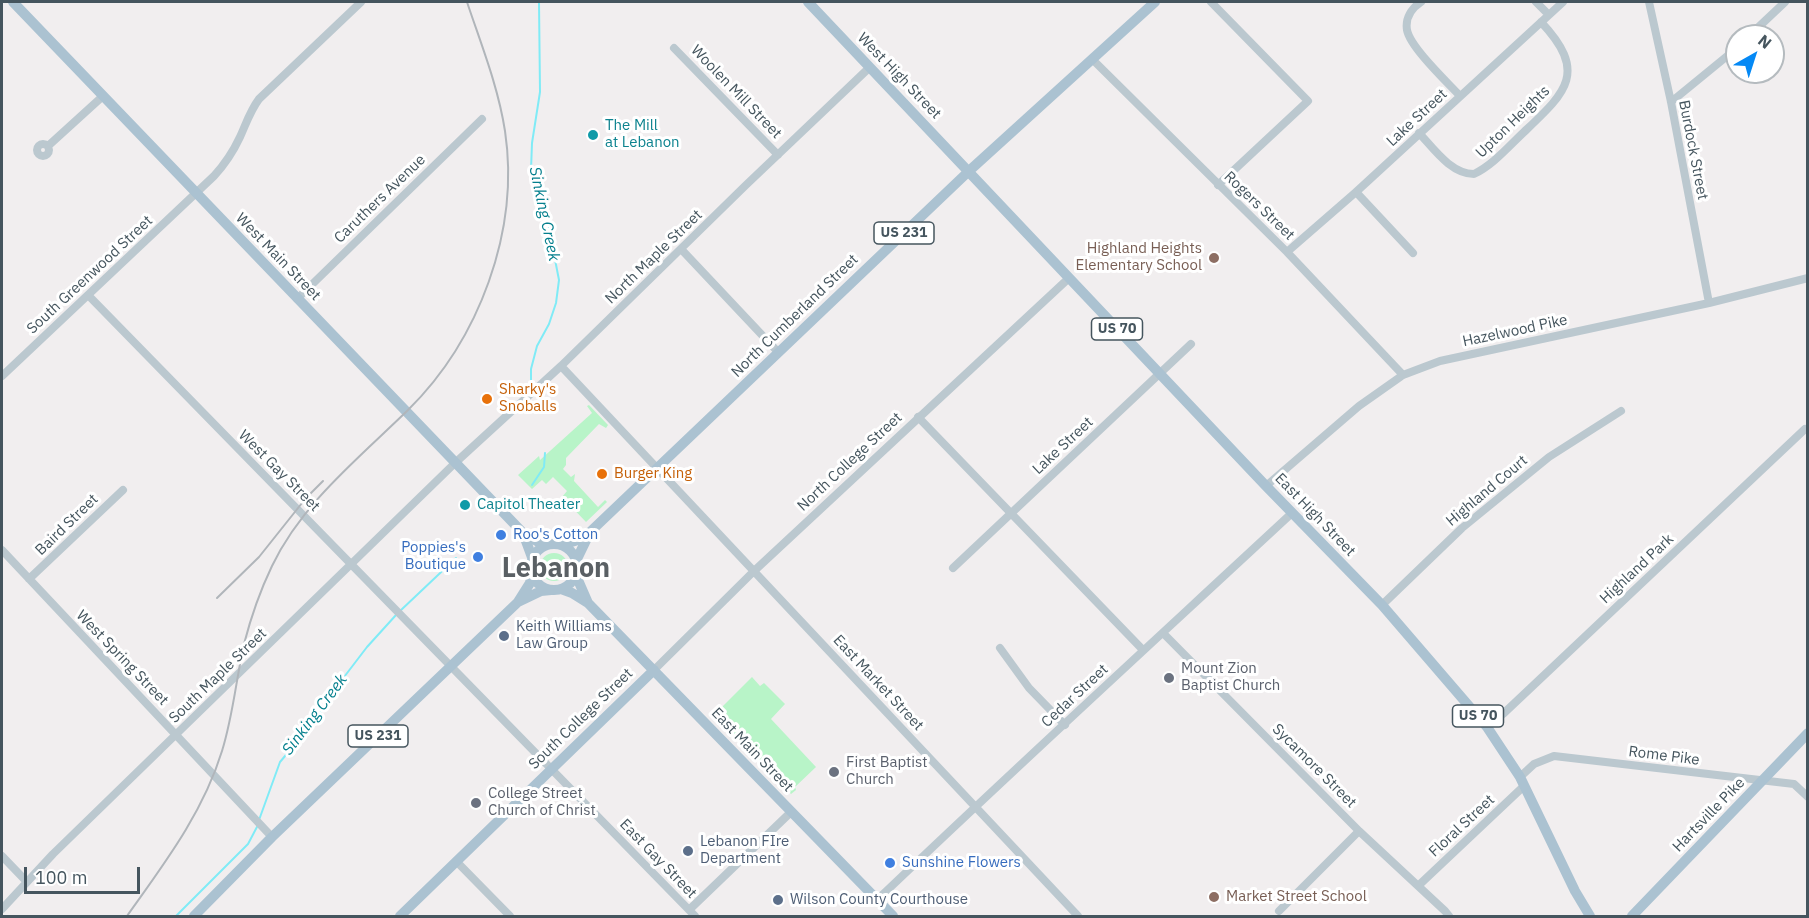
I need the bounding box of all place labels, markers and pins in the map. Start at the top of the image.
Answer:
place label: The Mill at Lebanon [605,117,680,152]
marker: The Mill at Lebanon [586,128,600,142]
place label: Highland Heights Elementary School [1075,240,1202,275]
marker: Highland Heights Elementary School [1207,251,1221,265]
place label: Sharky's Snoballs [499,381,557,416]
marker: Sharky's Snoballs [480,392,494,406]
place label: Burger King [614,465,692,483]
marker: Burger King [595,467,609,481]
place label: Capitol Theater [477,496,580,514]
marker: Capitol Theater [458,498,472,512]
place label: Roo's Cotton [513,526,598,544]
marker: Roo's Cotton [494,528,508,542]
place label: Poppies's Boutique [401,539,466,574]
marker: Poppies's Boutique [471,550,485,564]
place label: Keith Williams Law Group [516,618,612,653]
marker: Keith Williams Law Group [497,629,511,643]
place label: Mount Zion Baptist Church [1181,660,1280,695]
marker: Mount Zion Baptist Church [1162,671,1176,685]
place label: First Baptist Church [846,754,928,789]
marker: First Baptist Church [827,765,841,779]
place label: College Street Church of Christ [488,785,596,820]
marker: College Street Church of Christ [469,796,483,810]
place label: Lebanon FIre Department [700,833,789,868]
marker: Lebanon FIre Department [681,844,695,858]
place label: Sunshine Flowers [902,854,1021,872]
marker: Sunshine Flowers [883,856,897,870]
place label: Market Street School [1226,888,1367,906]
marker: Market Street School [1207,890,1221,904]
place label: Wilson County Courthouse [790,891,968,909]
marker: Wilson County Courthouse [771,893,785,907]

